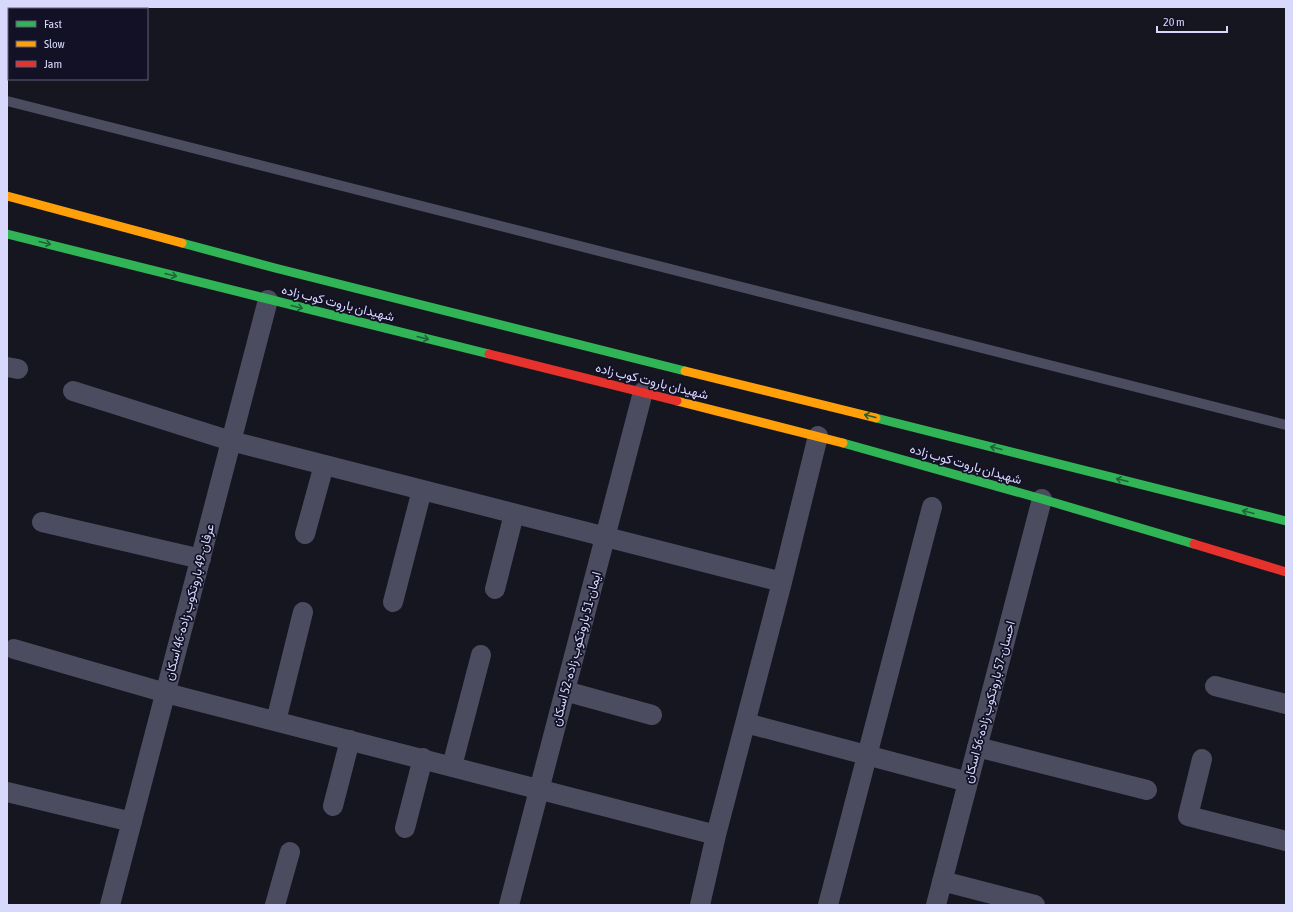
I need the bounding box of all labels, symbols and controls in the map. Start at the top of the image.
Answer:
legend [8,8,148,80]
scale bar [1157,8,1227,34]
text: 20 m [1163,15,1185,29]
text: Fast [44,17,62,31]
text: Slow [44,37,65,51]
text: Jam [44,57,62,71]
one-way arrow [38,240,51,248]
one-way arrow [164,272,177,279]
street label: شهیدان باروت کوب زاده [280,282,396,325]
one-way arrow [290,303,303,311]
one-way arrow [416,335,429,342]
street label: شهیدان باروت کوب زاده [594,360,710,403]
one-way arrow [864,412,877,420]
street label: شهیدان باروت کوب زاده [908,441,1024,488]
one-way arrow [990,444,1003,452]
one-way arrow [1116,476,1129,483]
one-way arrow [1242,507,1255,515]
street label: عرفان-49 باروتکوب زاده-46 اسکان [161,522,218,682]
street label: ایمان-51 باروتکوب زاده-52 اسکان [548,570,605,728]
street label: احسان-57 باروتکوب زاده-56 اسکان [960,619,1019,785]

